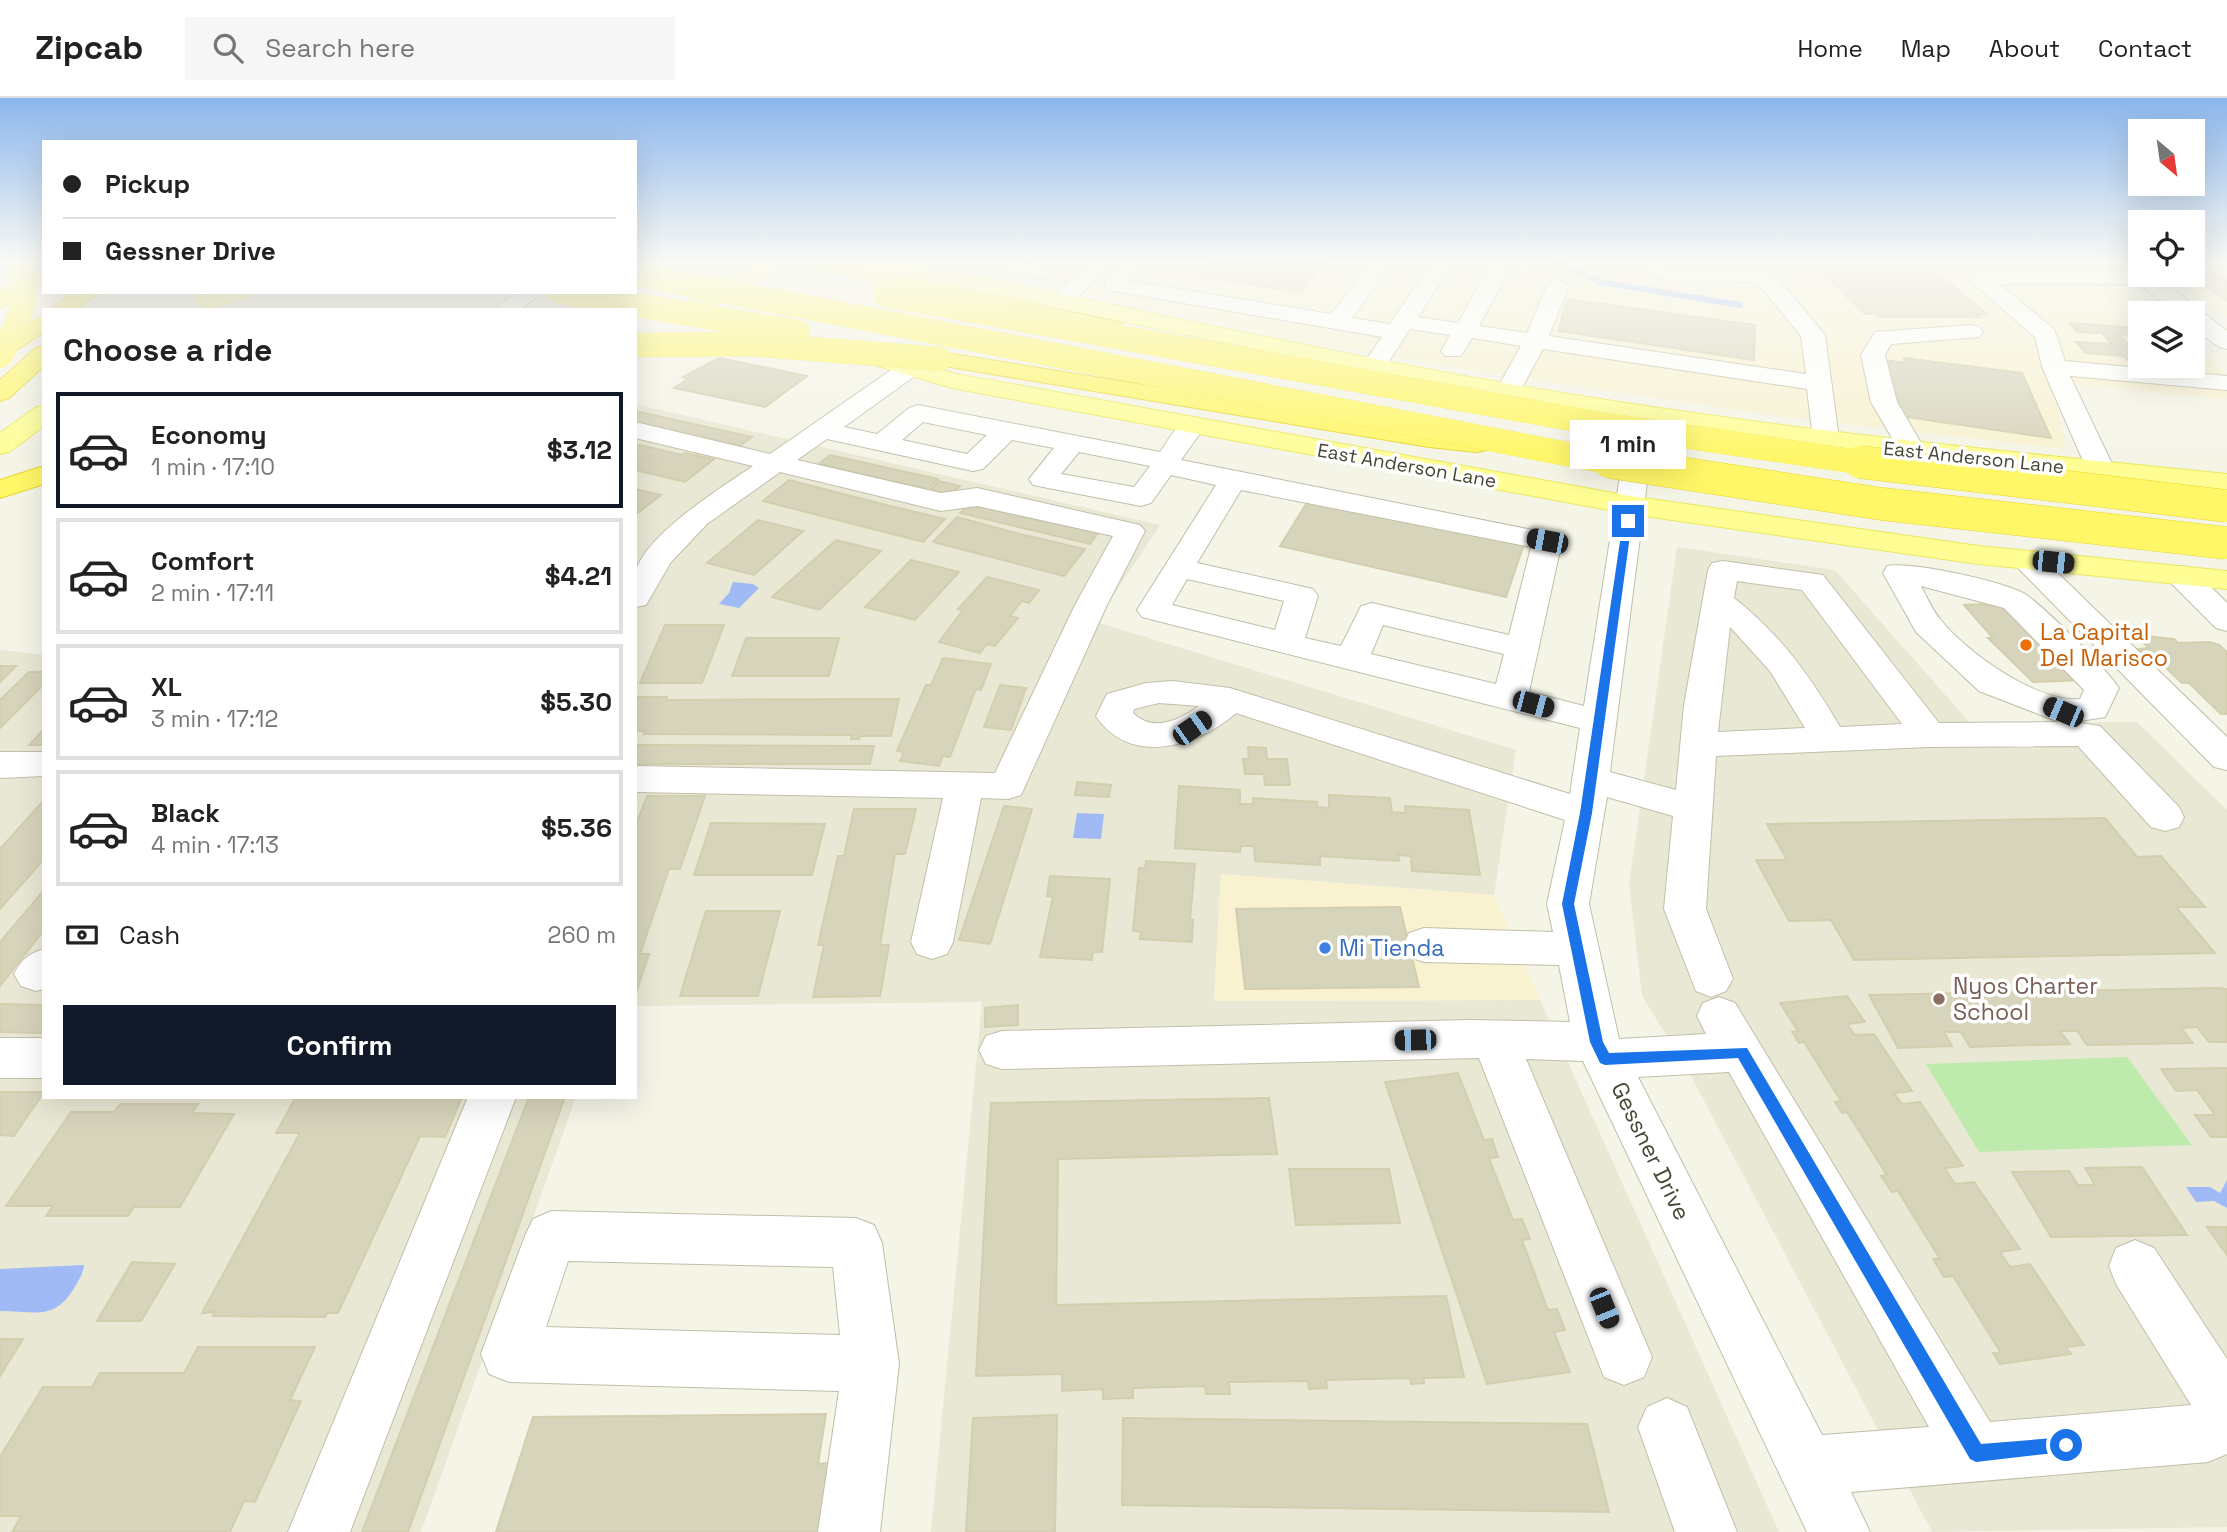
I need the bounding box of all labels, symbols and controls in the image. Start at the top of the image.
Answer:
search box [185,17,675,80]
text: Zipcab [35,27,143,69]
icon: search [209,29,247,67]
text: Search here [265,31,415,65]
text: Home [1797,33,1863,64]
text: Map [1901,33,1951,64]
text: About [1989,33,2060,64]
text: Contact [2098,33,2192,64]
north arrow [2128,119,2205,196]
map controls [2128,119,2205,378]
text: Pickup [105,167,190,201]
button: locate [2128,210,2205,287]
text: Gessner Drive [105,234,276,268]
button: layers [2128,301,2205,378]
text: Choose a ride [63,330,273,370]
text: Economy [151,418,267,452]
icon: car [67,419,130,482]
callout: 1 min [1570,420,1686,468]
text: 1 min [1600,429,1656,459]
text: $3.12 [547,433,612,467]
street label: East Anderson Lane [1882,436,2065,479]
street label: East Anderson Lane [1315,437,1498,494]
text: 1 min · 17:10 [151,452,275,482]
route end [1612,505,1644,537]
car [1525,527,1570,555]
text: Comfort [151,544,254,578]
icon: car [67,545,130,608]
car [2032,549,2075,575]
text: $4.21 [545,559,612,593]
text: 2 min · 17:11 [151,578,274,608]
place label: La Capital Del Marisco [2040,617,2168,673]
marker: La Capital Del Marisco [2018,637,2034,653]
text: XL [151,670,182,704]
icon: car [67,671,130,734]
text: $5.30 [540,685,612,719]
car [1510,688,1557,720]
car [2040,694,2087,730]
text: 3 min · 17:12 [151,704,278,734]
car [1169,707,1216,749]
text: Black [151,796,220,830]
icon: car [67,797,130,860]
text: $5.36 [541,811,612,845]
text: 4 min · 17:13 [151,830,279,860]
icon: cash [63,916,101,954]
text: Cash [119,918,180,952]
text: 260 m [548,920,616,950]
place label: Mi Tienda [1339,933,1445,963]
marker: Mi Tienda [1317,940,1333,956]
place label: Nyos Charter School [1953,971,2098,1027]
marker: Nyos Charter School [1931,991,1947,1007]
button: Confirm [63,1005,616,1085]
car [1394,1029,1437,1051]
street label: Gessner Drive [1605,1077,1697,1225]
car [1587,1285,1622,1331]
route start [2050,1429,2082,1461]

